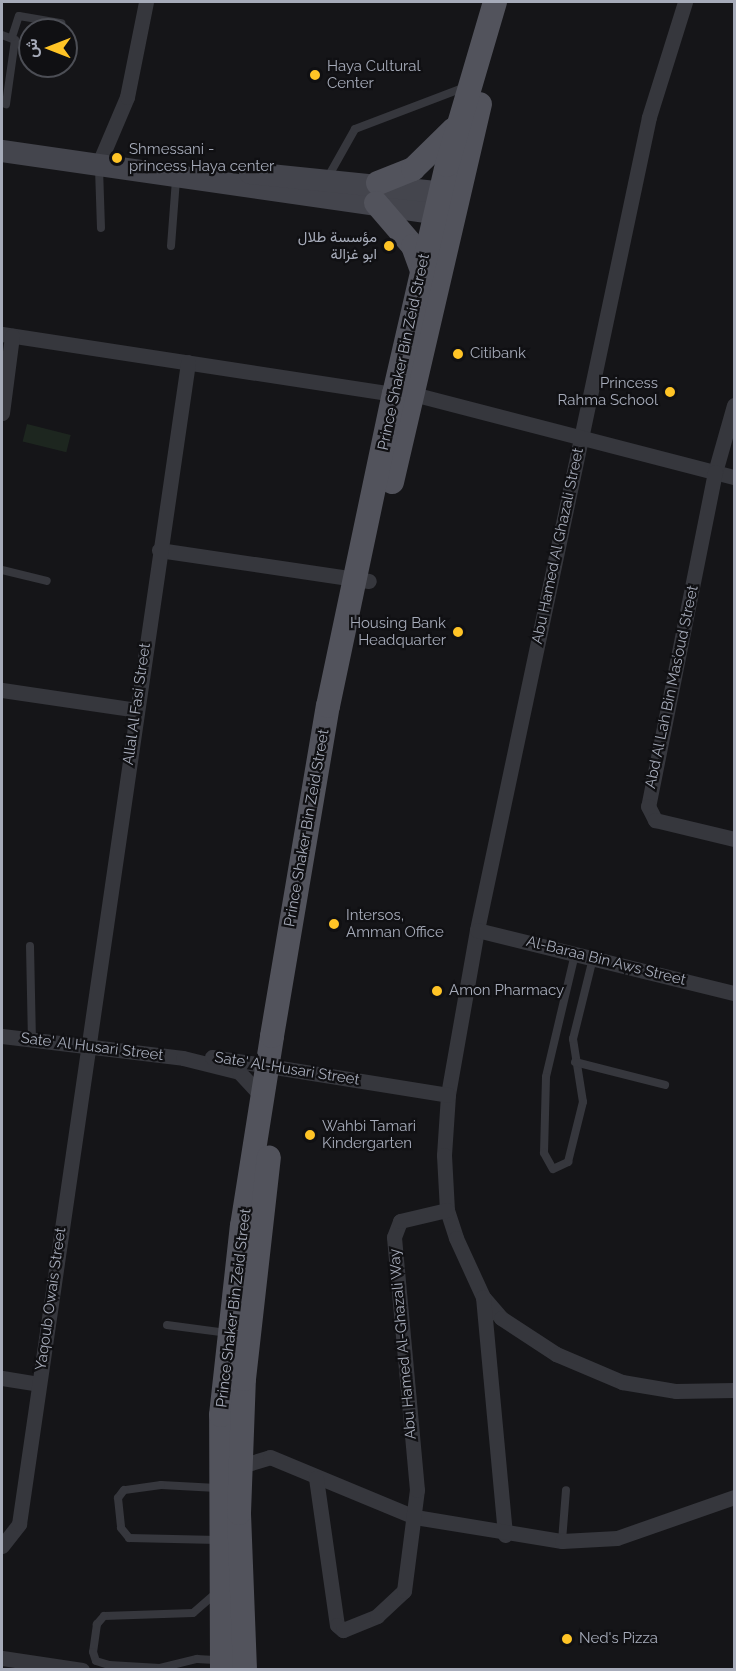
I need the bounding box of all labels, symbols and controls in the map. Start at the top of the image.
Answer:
north arrow [18,18,78,78]
text: ش [22,38,41,58]
place label: Haya Cultural Center [327,57,421,92]
marker: Haya Cultural Center [308,68,322,82]
place label: Shmessani - princess Haya center [129,140,274,175]
marker: Shmessani - princess Haya center [110,151,124,165]
place label: مؤسسة طلال ابو غزالة [298,228,377,263]
marker: مؤسسة طلال ابو غزالة [382,239,396,253]
street label: Prince Shaker Bin Zeid Street [374,252,434,452]
place label: Citibank [470,345,526,363]
marker: Citibank [451,347,465,361]
place label: Princess Rahma School [558,374,658,409]
marker: Princess Rahma School [663,385,677,399]
street label: Abu Hamed Al Ghazali Street [528,446,588,646]
street label: Abd Al Lah Bin Mas’oud Street [642,583,702,791]
place label: Housing Bank Headquarter [350,614,446,649]
marker: Housing Bank Headquarter [451,625,465,639]
street label: Allal Al Fasi Street [119,641,155,767]
street label: Prince Shaker Bin Zeid Street [281,728,333,928]
place label: Intersos, Amman Office [346,906,444,941]
marker: Intersos, Amman Office [327,917,341,931]
street label: Al-Baraa Bin Aws Street [524,932,688,990]
place label: Amon Pharmacy [449,982,564,1000]
marker: Amon Pharmacy [430,984,444,998]
street label: Sate' Al Husari Street [19,1029,165,1065]
street label: Sate' Al-Husari Street [213,1049,361,1089]
place label: Wahbi Tamari Kindergarten [322,1117,416,1152]
marker: Wahbi Tamari Kindergarten [303,1128,317,1142]
street label: Prince Shaker Bin Zeid Street [213,1207,255,1409]
street label: Yaqoub Owais Street [32,1226,70,1372]
street label: Abu Hamed Al-Ghazali Way [386,1247,420,1441]
place label: Ned's Pizza [579,1630,658,1648]
marker: Ned's Pizza [560,1632,574,1646]

